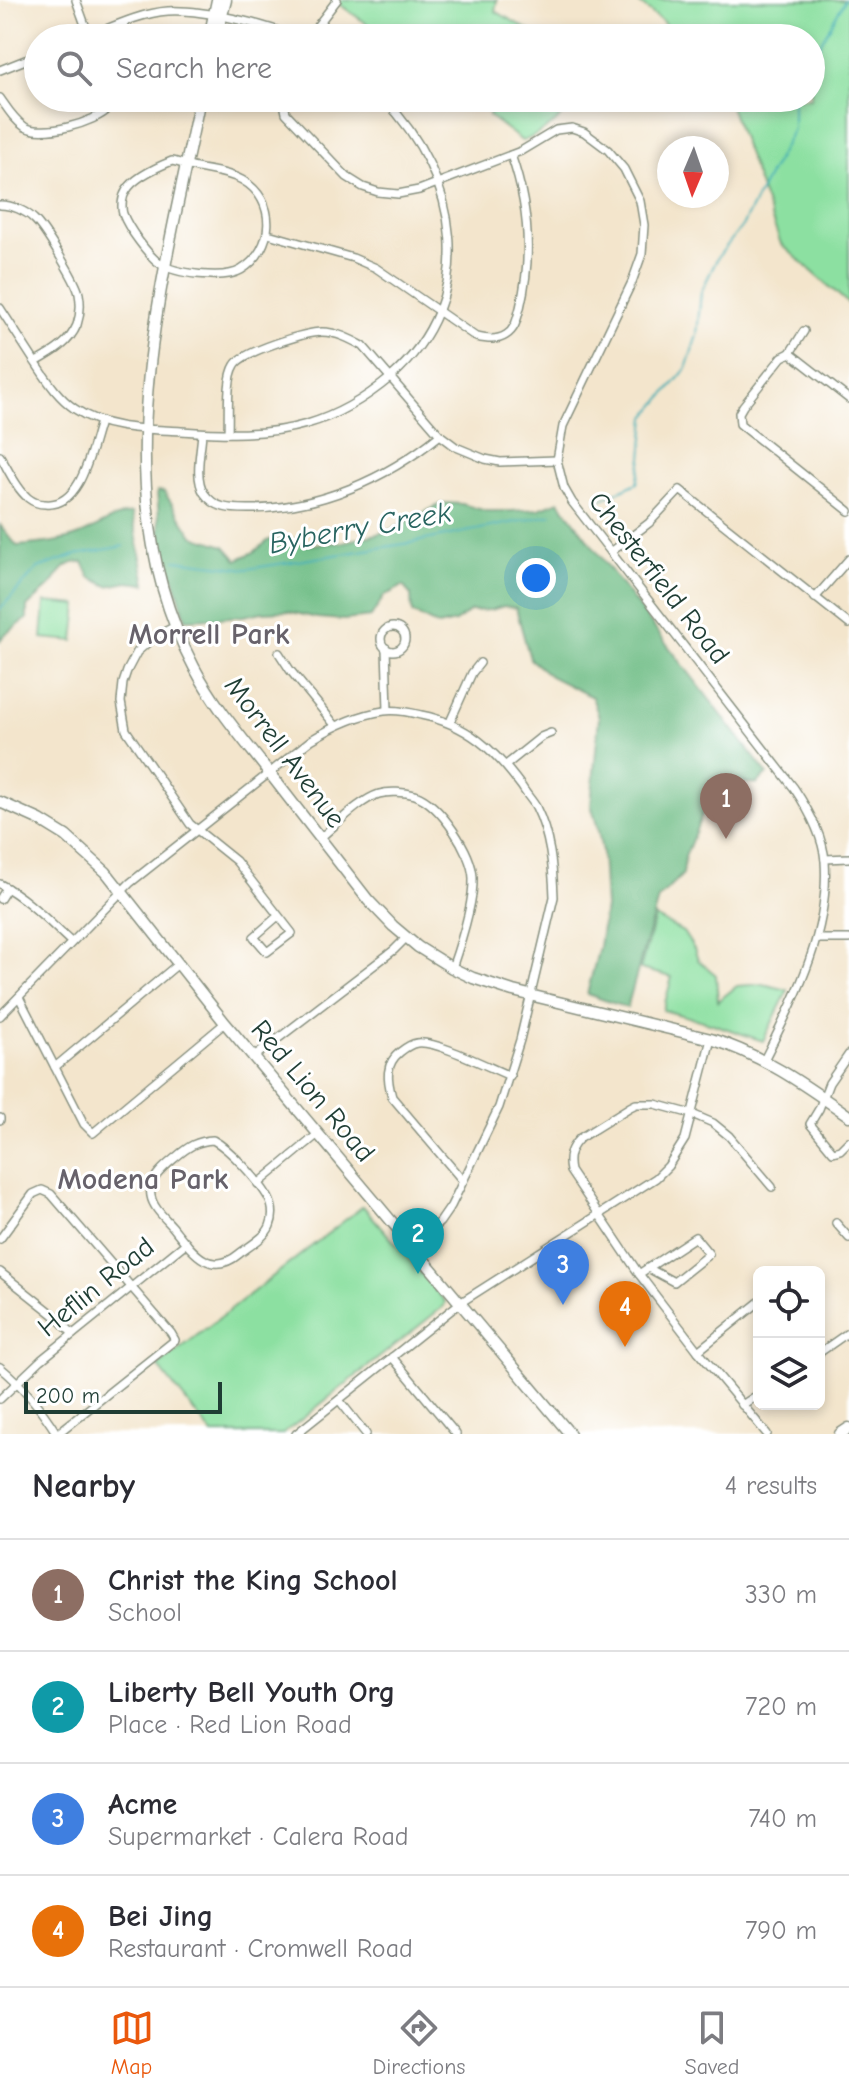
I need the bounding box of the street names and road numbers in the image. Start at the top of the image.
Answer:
street label: Chesterfield Road [582,486,736,670]
street label: Morrell Avenue [218,670,352,834]
street label: Red Lion Road [244,1014,382,1168]
street label: Heflin Road [32,1231,160,1343]

